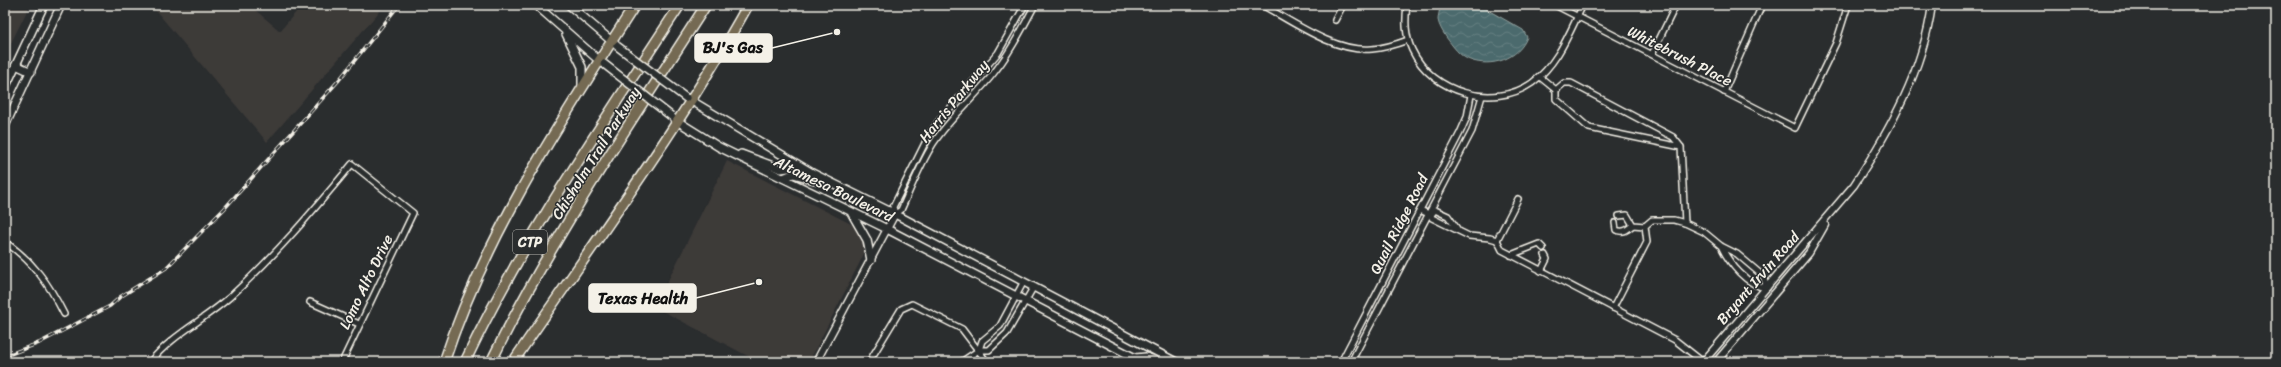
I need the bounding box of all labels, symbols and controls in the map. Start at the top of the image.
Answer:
street label: Whitebrush Place [1623,18,1737,94]
text: BJ's Gas [703,33,764,62]
callout: BJ's Gas [695,34,772,62]
street label: Harris Parkway [912,53,996,148]
street label: Chisholm Trail Parkway [544,81,648,225]
street label: Altamesa Boulevard [769,148,900,230]
street label: Quail Ridge Road [1363,168,1436,279]
street label: Bryant Irvin Road [1710,225,1807,331]
street label: Lomo Alto Drive [332,230,400,334]
road number: CTP [513,230,547,254]
callout: Texas Health [589,284,696,312]
text: Texas Health [598,284,689,313]

